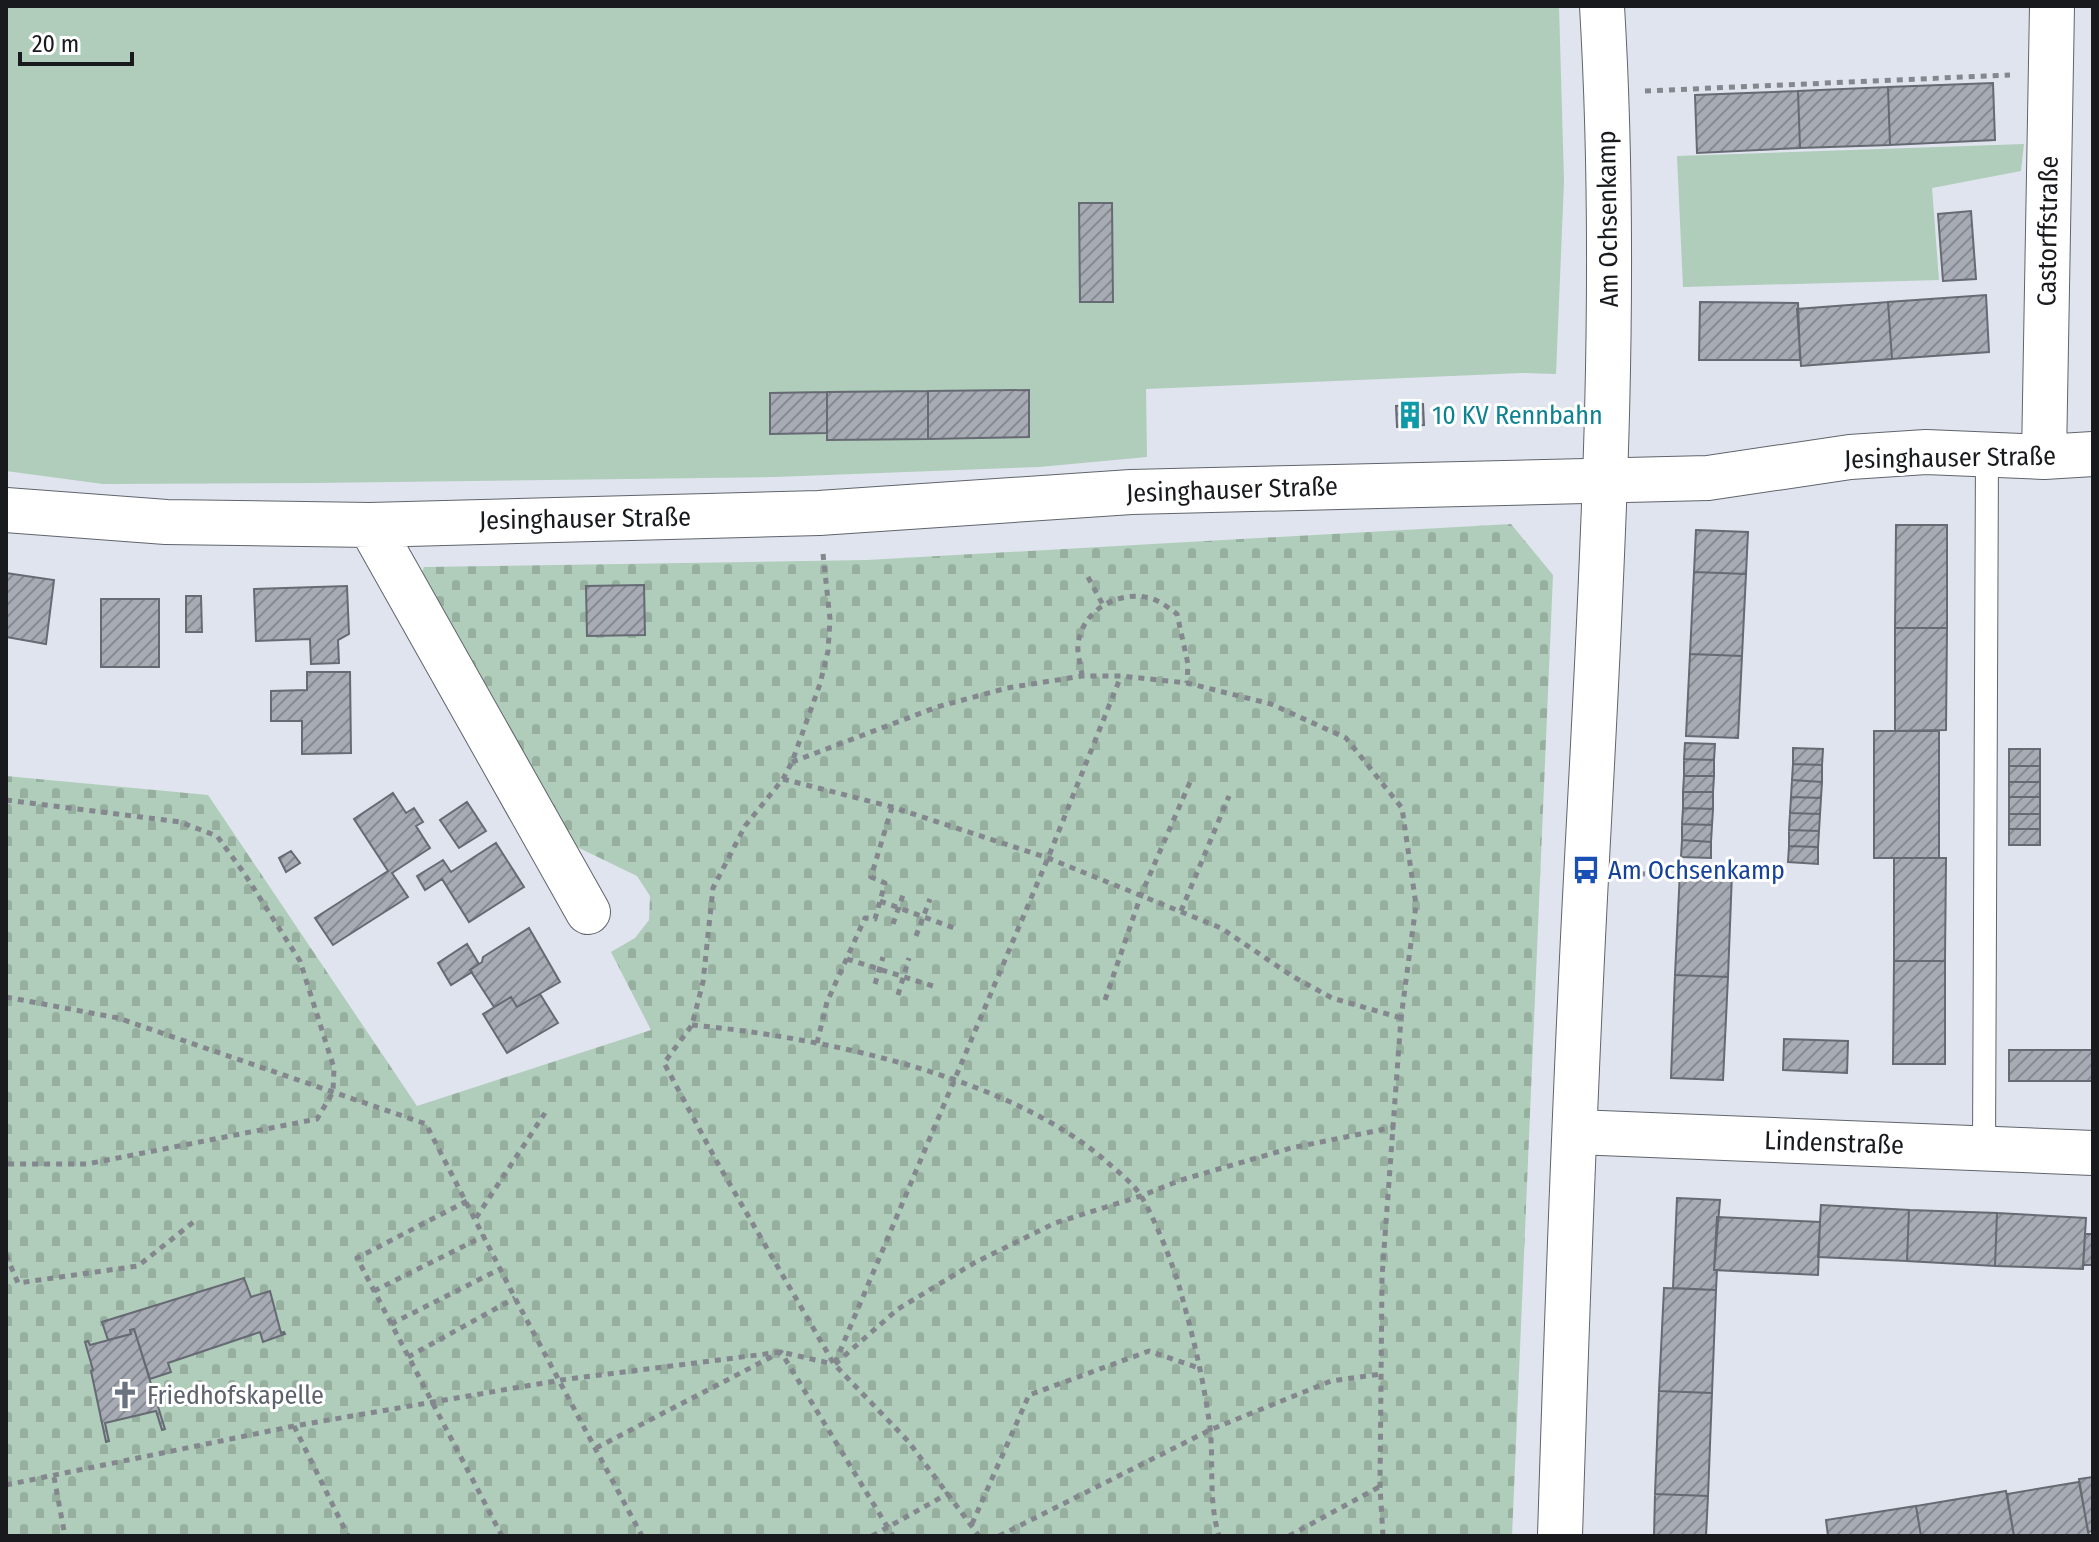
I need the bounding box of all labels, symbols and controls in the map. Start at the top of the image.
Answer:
scale bar [20,16,132,66]
text: 20 m [32,30,79,58]
street label: Am Ochsenkamp [1591,130,1625,308]
street label: Castorffstraße [2031,155,2065,307]
building icon: 10 KV Rennbahn [1395,400,1425,430]
place label: 10 KV Rennbahn [1432,400,1603,431]
street label: Jesinghauser Straße [1844,441,2056,475]
street label: Jesinghauser Straße [1126,471,1338,509]
street label: Jesinghauser Straße [479,502,691,536]
bus stop icon: Am Ochsenkamp [1571,855,1601,885]
place label: Am Ochsenkamp [1608,855,1785,886]
street label: Lindenstraße [1764,1125,1904,1161]
church icon: Friedhofskapelle [110,1380,140,1410]
place label: Friedhofskapelle [147,1380,324,1411]

